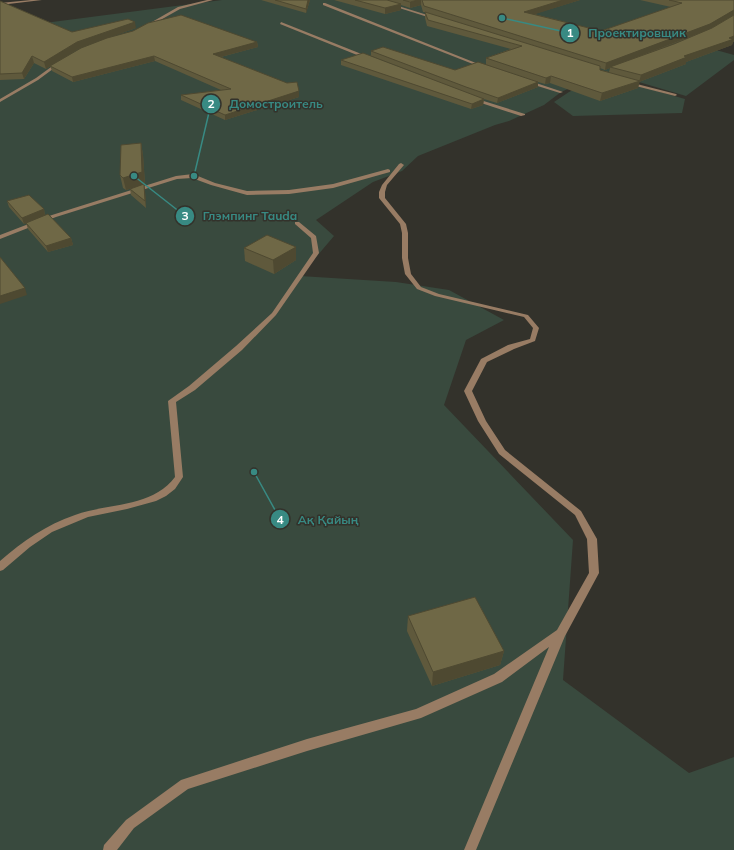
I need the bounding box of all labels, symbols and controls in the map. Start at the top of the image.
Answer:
callout: Проектировщик [560,21,694,45]
text: 1 [566,25,574,40]
text: Проектировщик [588,25,686,40]
callout: Домостроитель [201,92,330,116]
text: 2 [207,96,215,111]
text: Домостроитель [229,96,323,111]
callout: Глэмпинг Tauda [175,204,305,228]
text: 3 [181,208,189,223]
text: Глэмпинг Tauda [203,208,297,223]
callout: Ақ Қайың [270,507,366,531]
text: 4 [276,512,284,527]
text: Ақ Қайың [298,512,359,527]

